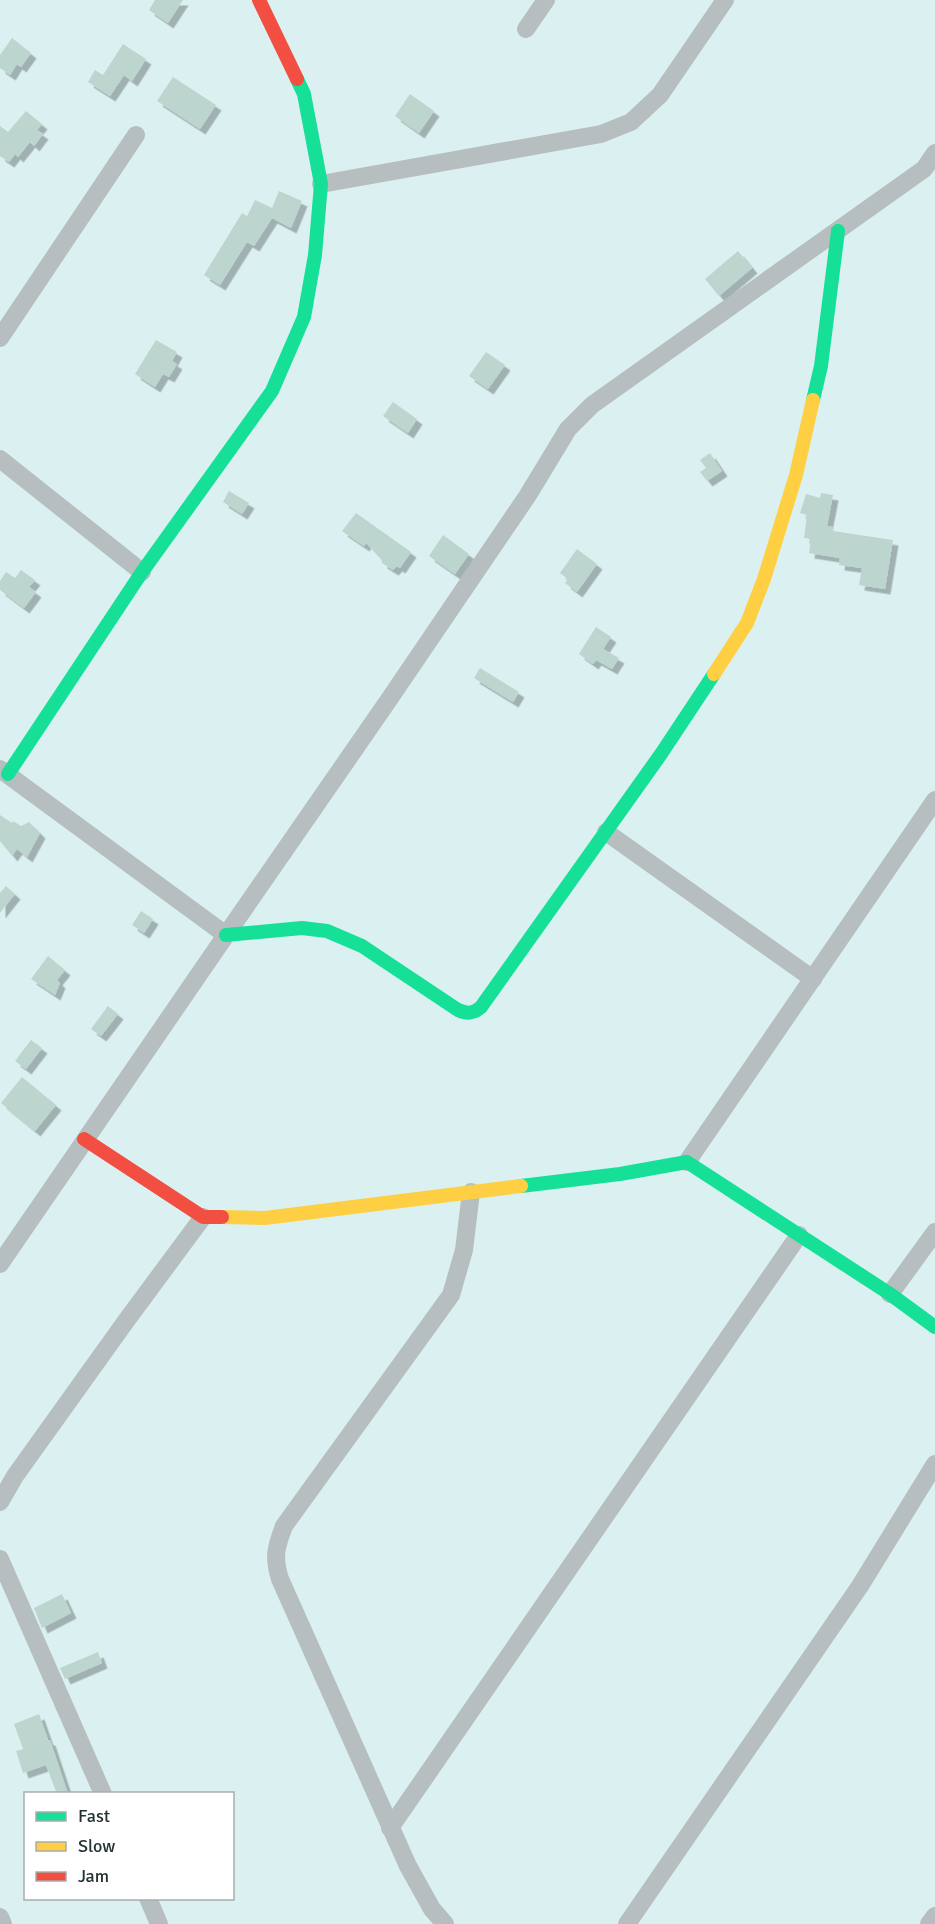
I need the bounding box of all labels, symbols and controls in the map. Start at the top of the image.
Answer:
legend [24,1792,234,1900]
text: Fast [78,1805,110,1827]
text: Slow [78,1835,115,1857]
text: Jam [78,1865,109,1887]

